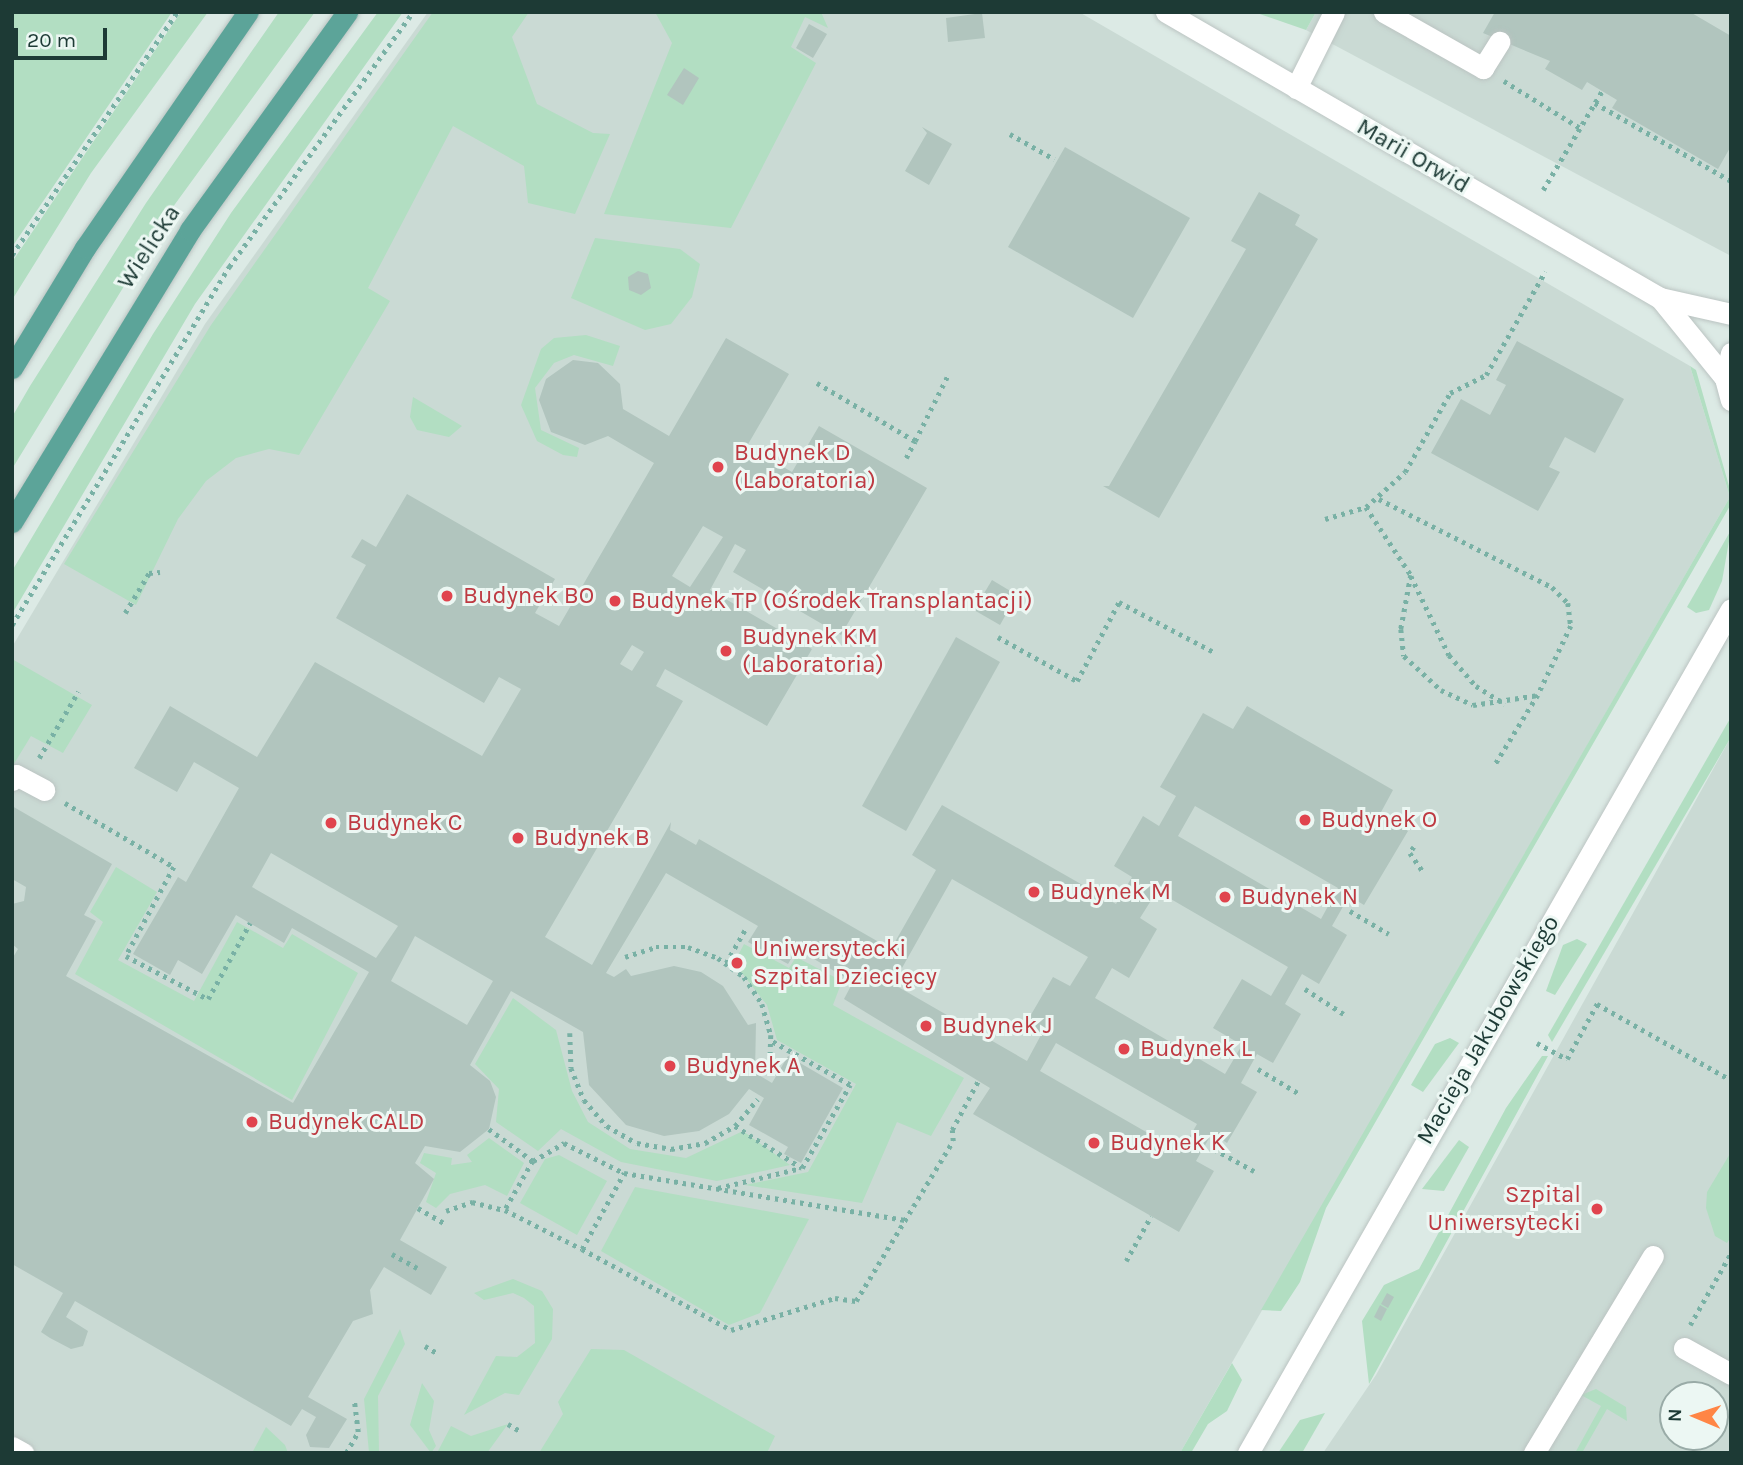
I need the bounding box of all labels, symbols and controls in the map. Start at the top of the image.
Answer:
scale bar [18,14,110,58]
text: 20 m [27,28,76,52]
street label: Marii Orwid [1352,112,1474,200]
street label: Wielicka [111,200,187,294]
place label: Budynek D (Laboratoria) [734,439,876,495]
marker: Budynek D (Laboratoria) [708,457,728,477]
place label: Budynek BO [463,582,594,610]
marker: Budynek BO [437,586,457,606]
place label: Budynek TP (Ośrodek Transplantacji) [631,587,1033,615]
marker: Budynek TP (Ośrodek Transplantacji) [605,591,625,611]
place label: Budynek KM (Laboratoria) [742,623,884,679]
marker: Budynek KM (Laboratoria) [716,641,736,661]
place label: Budynek O [1321,806,1437,834]
place label: Budynek C [347,809,463,837]
marker: Budynek O [1295,810,1315,830]
marker: Budynek C [321,813,341,833]
place label: Budynek B [534,824,650,852]
marker: Budynek B [508,828,528,848]
place label: Budynek M [1050,878,1171,906]
marker: Budynek M [1024,882,1044,902]
place label: Budynek N [1241,883,1358,911]
marker: Budynek N [1215,887,1235,907]
street label: Macieja Jakubowskiego [1411,910,1565,1150]
place label: Uniwersytecki Szpital Dziecięcy [753,935,937,991]
marker: Uniwersytecki Szpital Dziecięcy [727,953,747,973]
place label: Budynek J [942,1012,1053,1040]
marker: Budynek J [916,1016,936,1036]
place label: Budynek L [1140,1035,1252,1063]
marker: Budynek L [1114,1039,1134,1059]
place label: Budynek A [686,1052,801,1080]
marker: Budynek A [660,1056,680,1076]
place label: Budynek CALD [268,1108,424,1136]
marker: Budynek CALD [242,1112,262,1132]
place label: Budynek K [1110,1129,1225,1157]
marker: Budynek K [1084,1133,1104,1153]
place label: Szpital Uniwersytecki [1428,1181,1581,1237]
marker: Szpital Uniwersytecki [1587,1199,1607,1219]
north arrow [1659,1381,1729,1451]
text: N [1664,1408,1686,1423]

